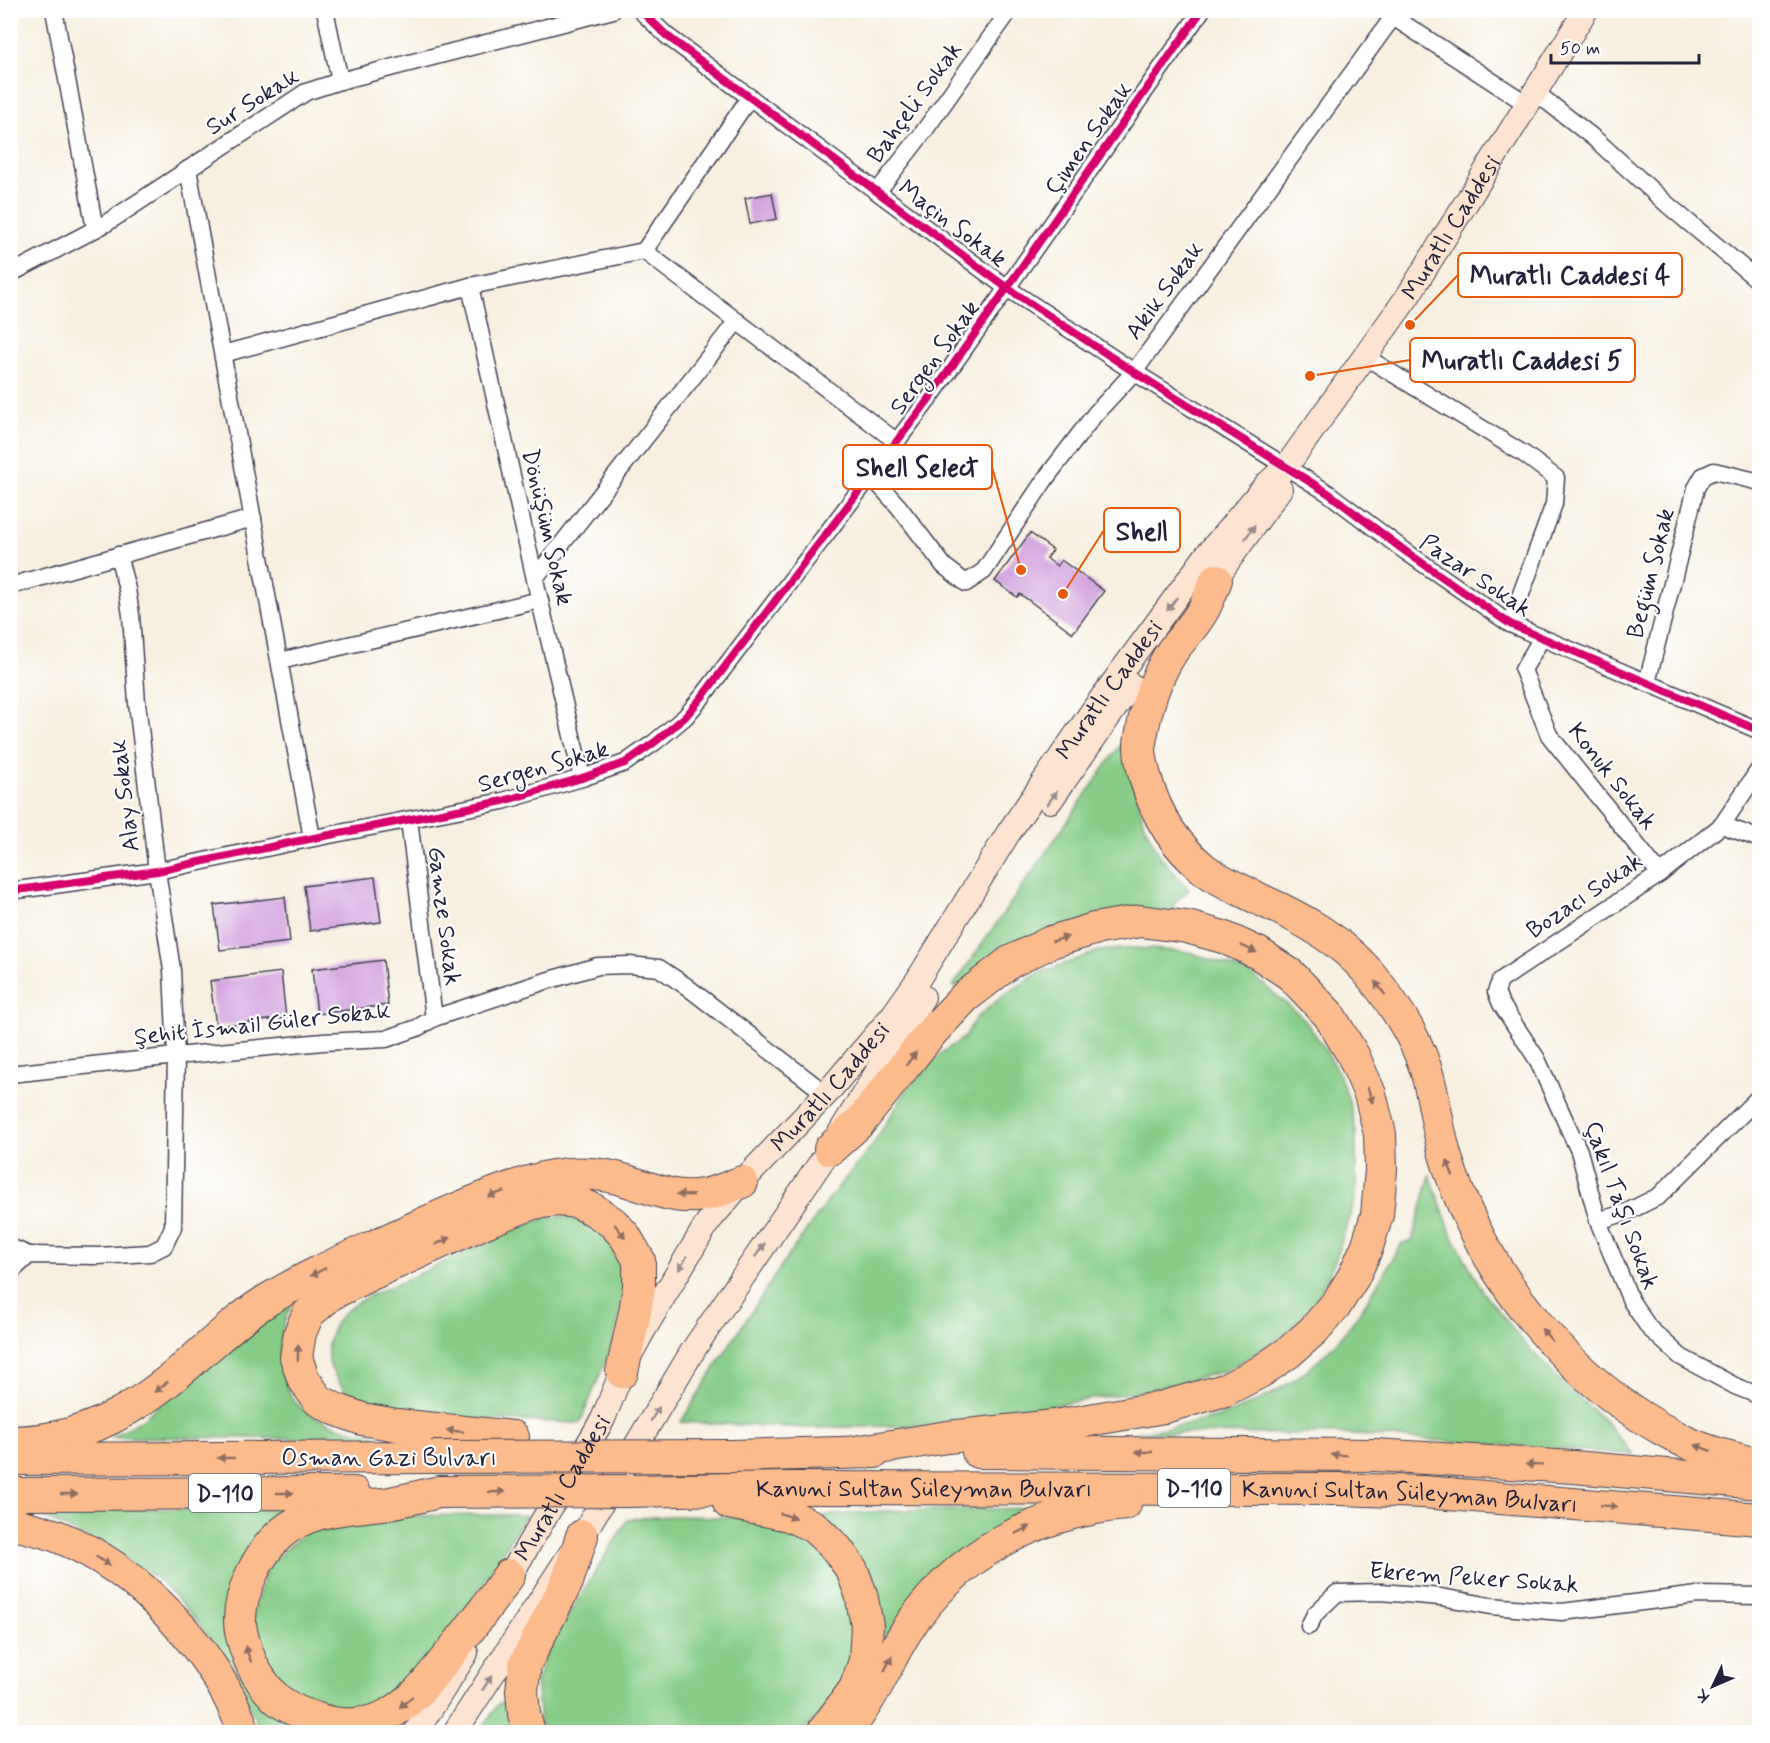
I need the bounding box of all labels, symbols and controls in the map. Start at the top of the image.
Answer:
scale bar [1551,27,1700,65]
street label: Bahçeli Sokak [861,36,970,170]
text: 50 m [1560,37,1600,61]
street label: Sur Sokak [200,61,305,143]
street label: Çimen Sokak [1039,76,1140,202]
street label: Muratlı Caddesi [1395,150,1509,306]
street label: Maçin Sokak [892,173,1013,275]
street label: Akik Sokak [1119,236,1211,346]
callout: Muratlı Caddesi 4 [1458,253,1682,297]
text: Muratlı Caddesi 4 [1470,260,1671,294]
street label: Sergen Sokak [883,294,989,423]
callout: Muratlı Caddesi 5 [1410,338,1635,382]
text: Muratlı Caddesi 5 [1422,345,1623,379]
callout: Shell Select [843,445,992,489]
street label: Dönüşüm Sokak [513,446,580,609]
text: Shell Select [856,452,979,486]
street label: Begüm Sokak [1620,505,1685,642]
callout: Shell [1104,508,1180,552]
text: Shell [1116,516,1168,550]
one-way arrow [1244,524,1256,540]
street label: Pazar Sokak [1413,527,1537,625]
one-way arrow [1166,595,1178,611]
street label: Muratlı Caddesi [1049,615,1171,766]
street label: Konuk Sokak [1560,717,1663,837]
street label: Sergen Sokak [474,734,613,803]
street label: Alay Sokak [103,738,148,854]
one-way arrow [1046,791,1058,807]
street label: Gamze Sokak [420,845,467,988]
street label: Bozacı Sokak [1521,846,1649,946]
one-way arrow [1052,934,1070,943]
one-way arrow [1240,944,1258,954]
one-way arrow [1375,980,1387,995]
street label: Şehit İsmail Güler Sokak [132,996,392,1053]
street label: Muratlı Caddesi [765,1016,897,1159]
one-way arrow [905,1052,917,1068]
one-way arrow [1365,1086,1375,1104]
street label: Çakıl Taşı Sokak [1576,1117,1665,1294]
one-way arrow [1444,1158,1454,1176]
one-way arrow [487,1189,505,1199]
one-way arrow [676,1190,695,1200]
one-way arrow [614,1223,627,1239]
one-way arrow [435,1237,452,1246]
one-way arrow [754,1242,766,1258]
one-way arrow [678,1255,688,1272]
one-way arrow [309,1267,326,1277]
one-way arrow [1541,1328,1554,1343]
one-way arrow [293,1343,303,1362]
one-way arrow [153,1380,169,1393]
one-way arrow [650,1406,661,1422]
street label: Muratlı Caddesi [508,1410,619,1567]
one-way arrow [445,1426,464,1436]
street label: Osman Gazi Bulvarı [281,1443,497,1474]
one-way arrow [1694,1443,1712,1453]
one-way arrow [1135,1447,1154,1457]
one-way arrow [1330,1450,1349,1460]
one-way arrow [216,1453,235,1463]
one-way arrow [1524,1460,1543,1470]
road number: D-110 [1158,1469,1230,1507]
road number: D-110 [189,1474,261,1512]
street label: Kanuni Sultan Süleyman Bulvarı [756,1474,1092,1506]
street label: Kanuni Sultan Süleyman Bulvarı [1242,1475,1579,1521]
one-way arrow [488,1487,507,1497]
one-way arrow [275,1488,294,1498]
one-way arrow [59,1489,78,1499]
one-way arrow [1599,1502,1618,1511]
one-way arrow [779,1511,797,1521]
one-way arrow [1015,1525,1032,1534]
one-way arrow [95,1555,111,1566]
street label: Ekrem Peker Sokak [1368,1556,1580,1601]
one-way arrow [243,1645,252,1663]
one-way arrow [883,1656,893,1673]
north arrow [1683,1656,1743,1716]
one-way arrow [481,1676,493,1692]
text: K [1691,1684,1715,1707]
one-way arrow [398,1695,414,1708]

